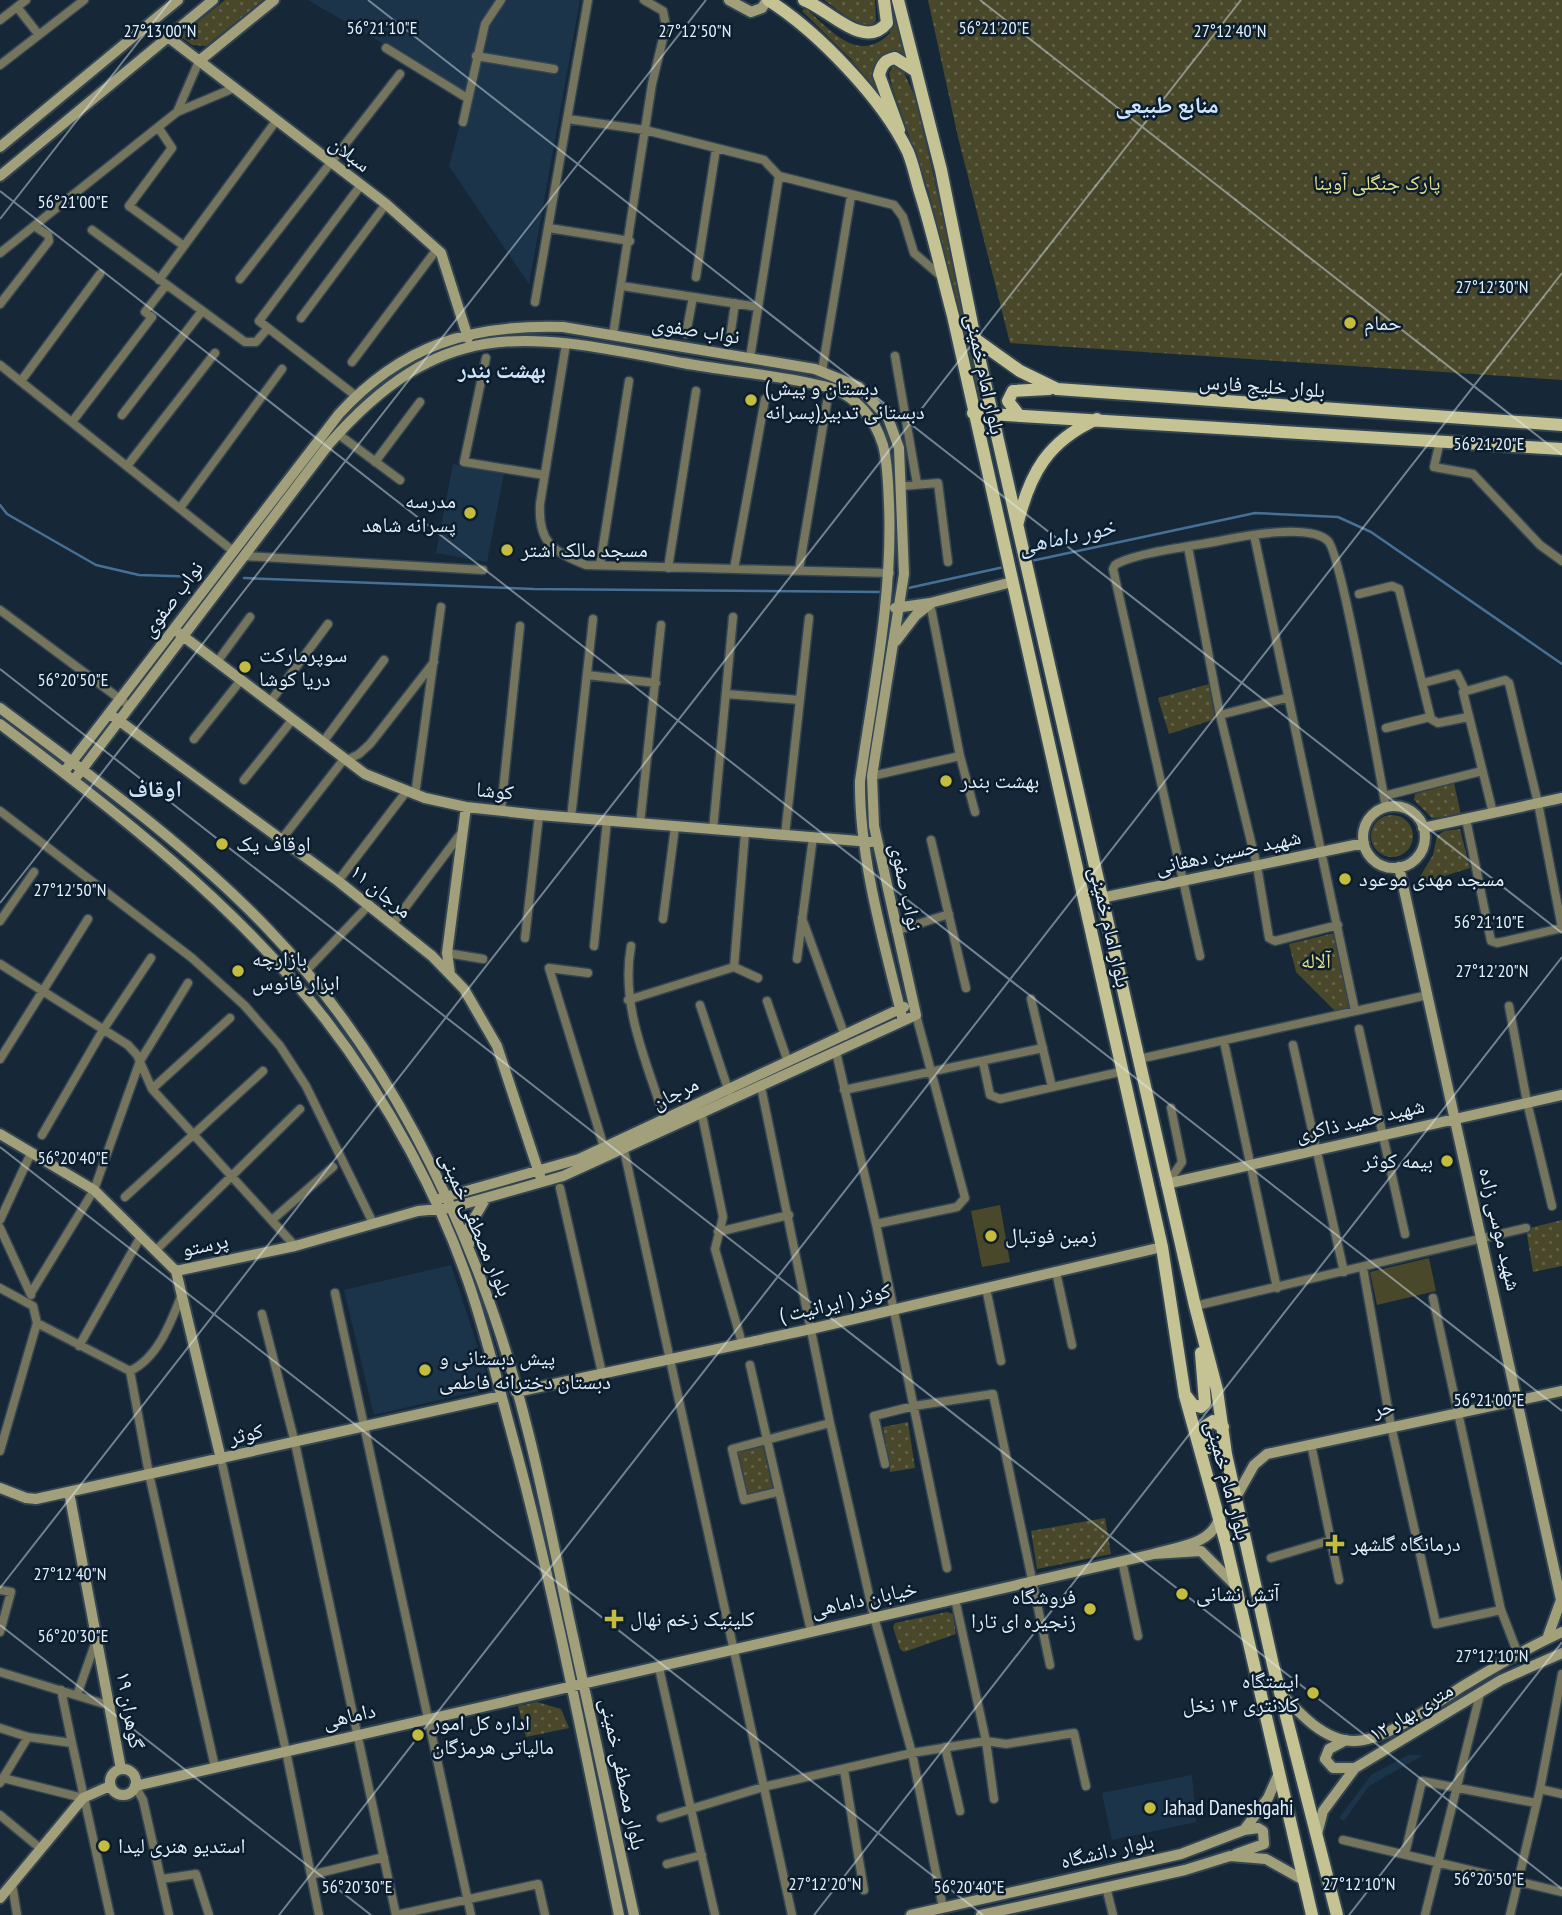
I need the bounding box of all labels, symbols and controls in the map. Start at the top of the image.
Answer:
text: 56°21'10"E [347,16,417,39]
text: 56°21'20"E [959,16,1029,39]
text: 27°13'00"N [124,19,196,42]
text: 27°12'50"N [659,19,731,42]
text: 27°12'40"N [1194,19,1266,42]
district label: منابع طبیعی [1115,90,1219,120]
street label: سبلان [324,129,376,178]
park label: پارک جنگلی آوینا [1314,169,1440,196]
text: 56°21'00"E [38,190,108,213]
text: 27°12'30"N [1456,275,1528,298]
street label: نواب صفوی [650,309,742,350]
place label: حمام [1364,309,1402,337]
street label: بلوار امام خمینی [959,311,1011,437]
marker: حمام [1342,315,1358,331]
district label: بهشت بندر [457,355,546,384]
street label: بلوار خلیج فارس [1198,368,1326,403]
place label: (دبستان و پیش دبستانی تدبیر(پسرانه [765,374,925,425]
marker: (دبستان و پیش دبستانی تدبیر(پسرانه [743,392,759,408]
text: 56°21'20"E [1454,432,1524,455]
place label: مدرسه پسرانه شاهد [362,487,456,538]
marker: مدرسه پسرانه شاهد [462,505,478,521]
water label: خور داماهی [1016,511,1118,560]
place label: مسجد مالک اشتر [520,536,648,563]
marker: مسجد مالک اشتر [499,542,515,558]
street label: نواب صفوی [134,555,209,642]
place label: سوپرمارکت دریا کوشا [259,641,347,692]
marker: سوپرمارکت دریا کوشا [237,659,253,675]
text: 56°20'50"E [38,668,108,691]
place label: بهشت بندر [959,767,1039,794]
marker: بهشت بندر [938,773,954,789]
district label: اوقاف [128,774,182,803]
street label: کوشا [475,775,515,806]
street label: شهید حسین دهقانی [1153,823,1303,880]
place label: اوقاف یک [236,830,311,857]
marker: اوقاف یک [214,836,230,852]
street label: نواب صفوی [884,841,929,933]
street label: مرجان ۱۱ [345,857,418,924]
street label: بلوار امام خمینی [1083,864,1137,990]
place label: مسجد مهدی موعود [1359,865,1504,892]
marker: مسجد مهدی موعود [1337,871,1353,887]
text: 27°12'50"N [34,878,106,901]
text: 56°21'10"E [1454,910,1524,933]
place label: بازارچه ابزار فانوس [252,945,340,996]
park label: آلاله [1301,947,1332,974]
text: 27°12'20"N [1456,959,1528,982]
marker: بازارچه ابزار فانوس [230,963,246,979]
street label: مرجان [647,1070,703,1115]
street label: شهید حمید ذاکری [1293,1092,1427,1147]
text: 56°20'40"E [38,1146,108,1169]
street label: بلوار مصطفی خمینی [434,1147,519,1300]
place label: بیمه کوثر [1362,1147,1433,1174]
marker: بیمه کوثر [1439,1153,1455,1169]
street label: شهید موسی زاده [1473,1164,1528,1293]
place label: زمین فوتبال [1005,1222,1097,1249]
street label: پرستو [179,1226,231,1263]
marker: زمین فوتبال [983,1228,999,1244]
street label: کوثر ( ایرانیت ) [777,1277,894,1328]
place label: پیش دبستانی و دبستان دخترانه فاطمی [439,1344,611,1395]
marker: پیش دبستانی و دبستان دخترانه فاطمی [417,1362,433,1378]
text: 56°21'00"E [1454,1388,1524,1411]
street label: حر [1369,1392,1397,1423]
street label: کوثر [225,1417,266,1450]
street label: بلوار امام خمینی [1199,1417,1257,1543]
place label: درمانگاه گلشهر [1350,1530,1461,1557]
marker: درمانگاه گلشهر [1325,1534,1345,1554]
text: 27°12'40"N [34,1562,106,1585]
street label: خیابان داماهی [808,1574,919,1623]
place label: آتش نشانی [1196,1580,1280,1607]
place label: فروشگاه زنجیره ای تارا [971,1583,1076,1634]
marker: آتش نشانی [1174,1586,1190,1602]
marker: فروشگاه زنجیره ای تارا [1082,1601,1098,1617]
place label: کلینیک زخم نهال [630,1605,755,1633]
marker: کلینیک زخم نهال [604,1609,624,1629]
text: 56°20'30"E [38,1624,108,1647]
text: 27°12'10"N [1456,1644,1528,1667]
place label: ایستگاه کلانتری ۱۴ نخل [1183,1667,1299,1718]
street label: گوهران ۱۹ [110,1669,151,1751]
street label: ۱۲ متری بهار [1364,1676,1458,1747]
marker: ایستگاه کلانتری ۱۴ نخل [1305,1685,1321,1701]
street label: بلوار مصطفی خمینی [594,1695,653,1852]
street label: داماهی [320,1696,378,1735]
place label: اداره کل امور مالیاتی هرمزگان [431,1709,554,1760]
marker: اداره کل امور مالیاتی هرمزگان [410,1727,426,1743]
place label: Jahad Daneshgahi [1163,1794,1294,1821]
marker: Jahad Daneshgahi [1142,1800,1158,1816]
street label: بلوار دانشگاه [1057,1827,1156,1874]
place label: استدیو هنری لیدا [118,1832,246,1859]
marker: استدیو هنری لیدا [96,1838,112,1854]
text: 56°20'50"E [1454,1867,1524,1890]
text: 27°12'20"N [789,1872,861,1895]
text: 27°12'10"N [1323,1872,1395,1895]
text: 56°20'30"E [322,1875,392,1898]
text: 56°20'40"E [934,1875,1004,1898]

